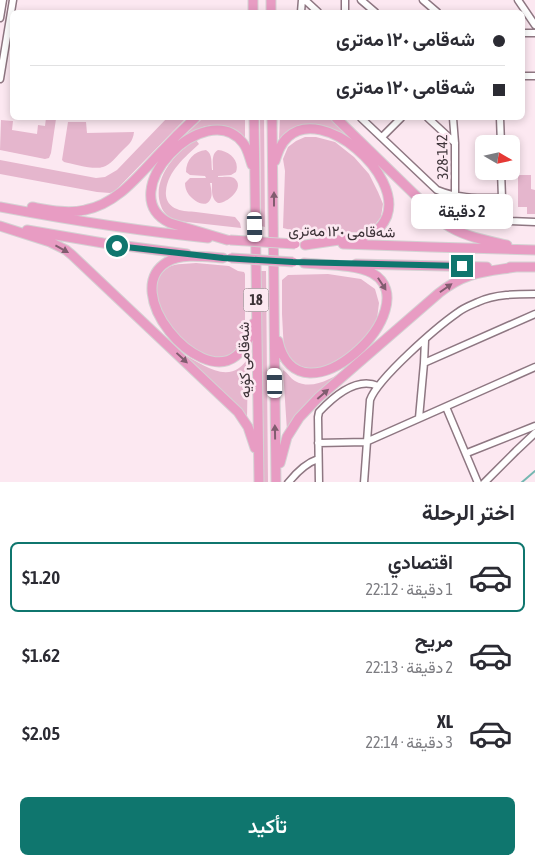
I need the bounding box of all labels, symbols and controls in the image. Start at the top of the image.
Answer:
text: شەقامی ١٢٠ مەتری [336,28,475,50]
text: شەقامی ١٢٠ مەتری [336,76,475,98]
street label: 328-142 [433,134,451,180]
north arrow [475,135,520,180]
map controls [475,135,520,180]
one-way arrow [270,191,278,207]
callout: 2 دقيقة [411,194,513,228]
text: 2 دقيقة [438,202,486,220]
car [247,212,262,242]
street label: شەقامی ١٢٠ مەتری [288,222,396,242]
route start [106,235,128,257]
one-way arrow [55,244,69,253]
route end [451,255,473,277]
one-way arrow [377,277,386,291]
one-way arrow [439,283,452,293]
road number: 18 [244,288,268,312]
street label: شەقامی کۆیە [235,322,255,398]
one-way arrow [176,352,188,364]
car [267,368,282,398]
one-way arrow [316,389,329,400]
one-way arrow [271,423,279,439]
text: اختر الرحلة [422,499,515,525]
text: اقتصادي [388,551,453,573]
icon: car [468,555,513,600]
text: $1.20 [22,566,60,588]
text: 1 دقيقة · 22:12 [365,580,453,598]
text: مريح [415,629,453,651]
icon: car [468,633,513,678]
text: $1.62 [22,644,60,666]
text: 2 دقيقة · 22:13 [365,658,453,676]
text: XL [437,710,453,732]
icon: car [468,711,513,756]
text: $2.05 [22,722,60,744]
text: 3 دقيقة · 22:14 [365,733,453,751]
button: تأكيد [20,797,515,855]

